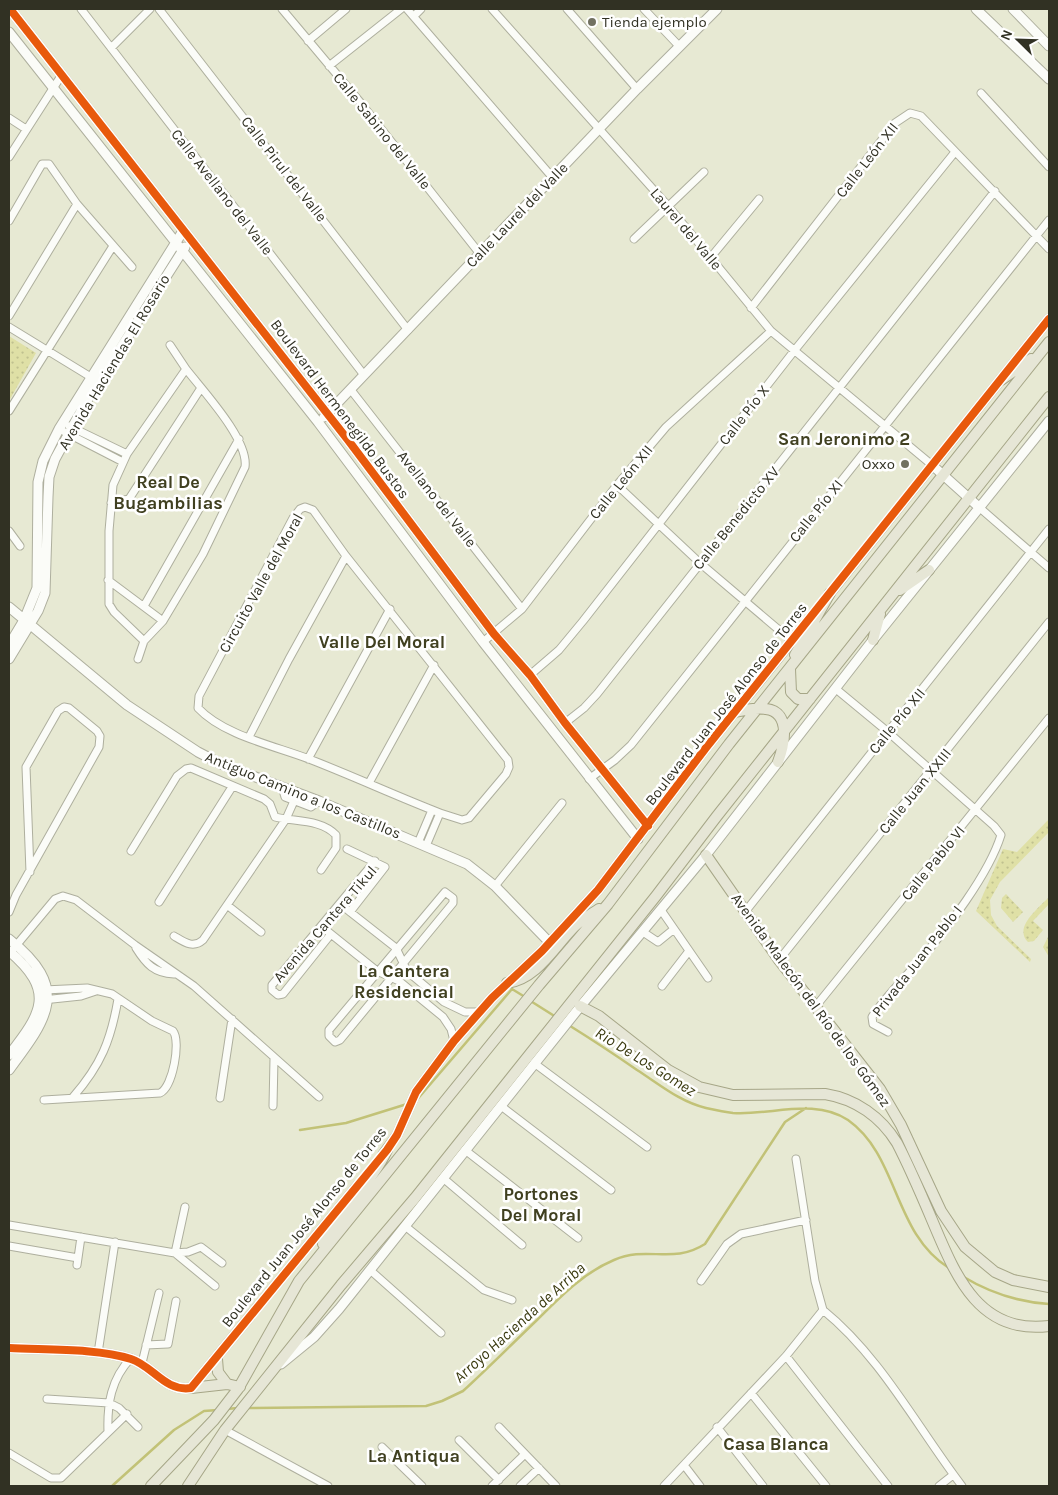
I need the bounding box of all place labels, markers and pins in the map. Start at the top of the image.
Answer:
place label: Tienda ejemplo [602,13,707,31]
marker: Tienda ejemplo [586,16,598,28]
place label: Oxxo [862,455,895,473]
marker: Oxxo [899,458,911,470]

